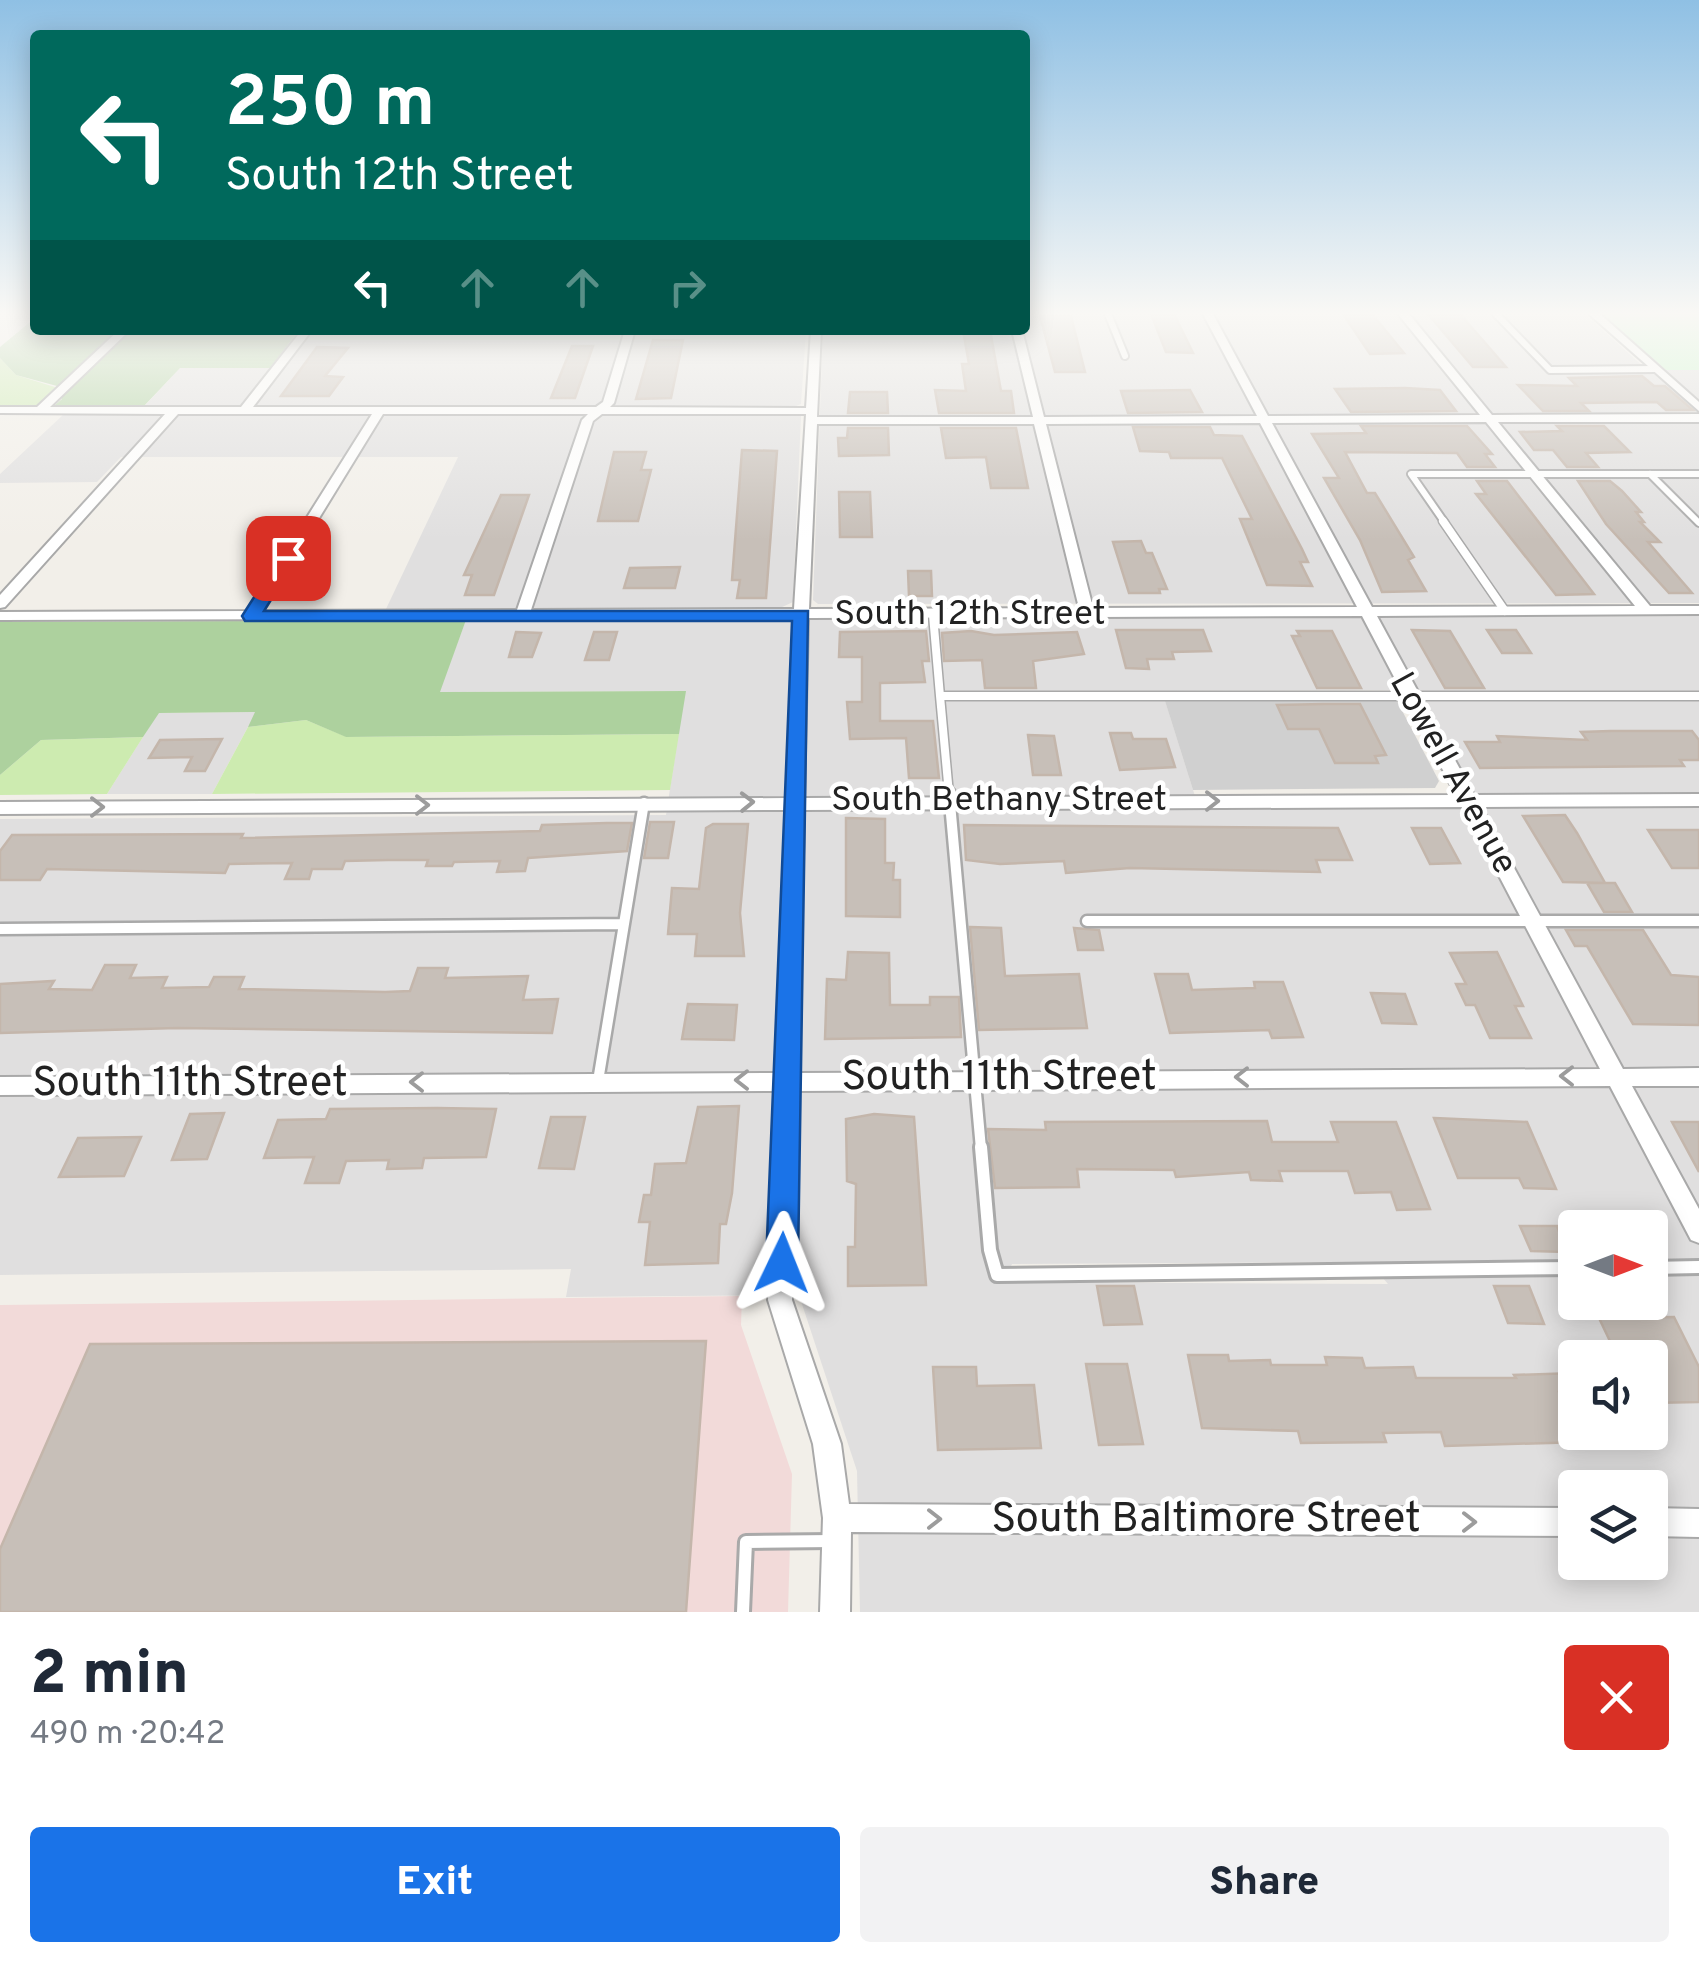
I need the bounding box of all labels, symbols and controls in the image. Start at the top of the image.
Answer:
text: 250 m [225,62,435,151]
icon: left [60,70,190,200]
text: South 12th Street [225,149,574,206]
icon: left [345,260,400,315]
icon: ahead [450,260,505,315]
icon: ahead [555,260,610,315]
icon: right [660,260,715,315]
pin [246,516,331,601]
icon: arrive [261,531,316,586]
street label: South 12th Street [834,593,1106,637]
street label: Lowell Avenue [1378,665,1526,883]
street label: South Bethany Street [831,779,1167,823]
one-way arrow [1205,790,1221,811]
one-way arrow [740,791,756,813]
one-way arrow [416,794,431,816]
one-way arrow [90,797,106,818]
street label: South 11th Street [841,1052,1157,1105]
street label: South 11th Street [32,1058,348,1111]
one-way arrow [1558,1065,1574,1087]
one-way arrow [1233,1066,1248,1088]
one-way arrow [733,1069,749,1090]
one-way arrow [408,1071,424,1093]
north arrow [1558,1210,1668,1320]
map controls [1558,1210,1668,1580]
position arrow [730,1211,834,1315]
button: sound [1558,1340,1668,1450]
button: layers [1558,1470,1668,1580]
street label: South Baltimore Street [991,1494,1421,1547]
one-way arrow [928,1508,943,1530]
one-way arrow [1462,1511,1478,1532]
text: 2 min [30,1639,189,1715]
button: close [1564,1645,1669,1750]
text: 490 m · 20:42 [30,1715,225,1755]
button: Exit [30,1827,840,1942]
button: Share [860,1827,1669,1942]

